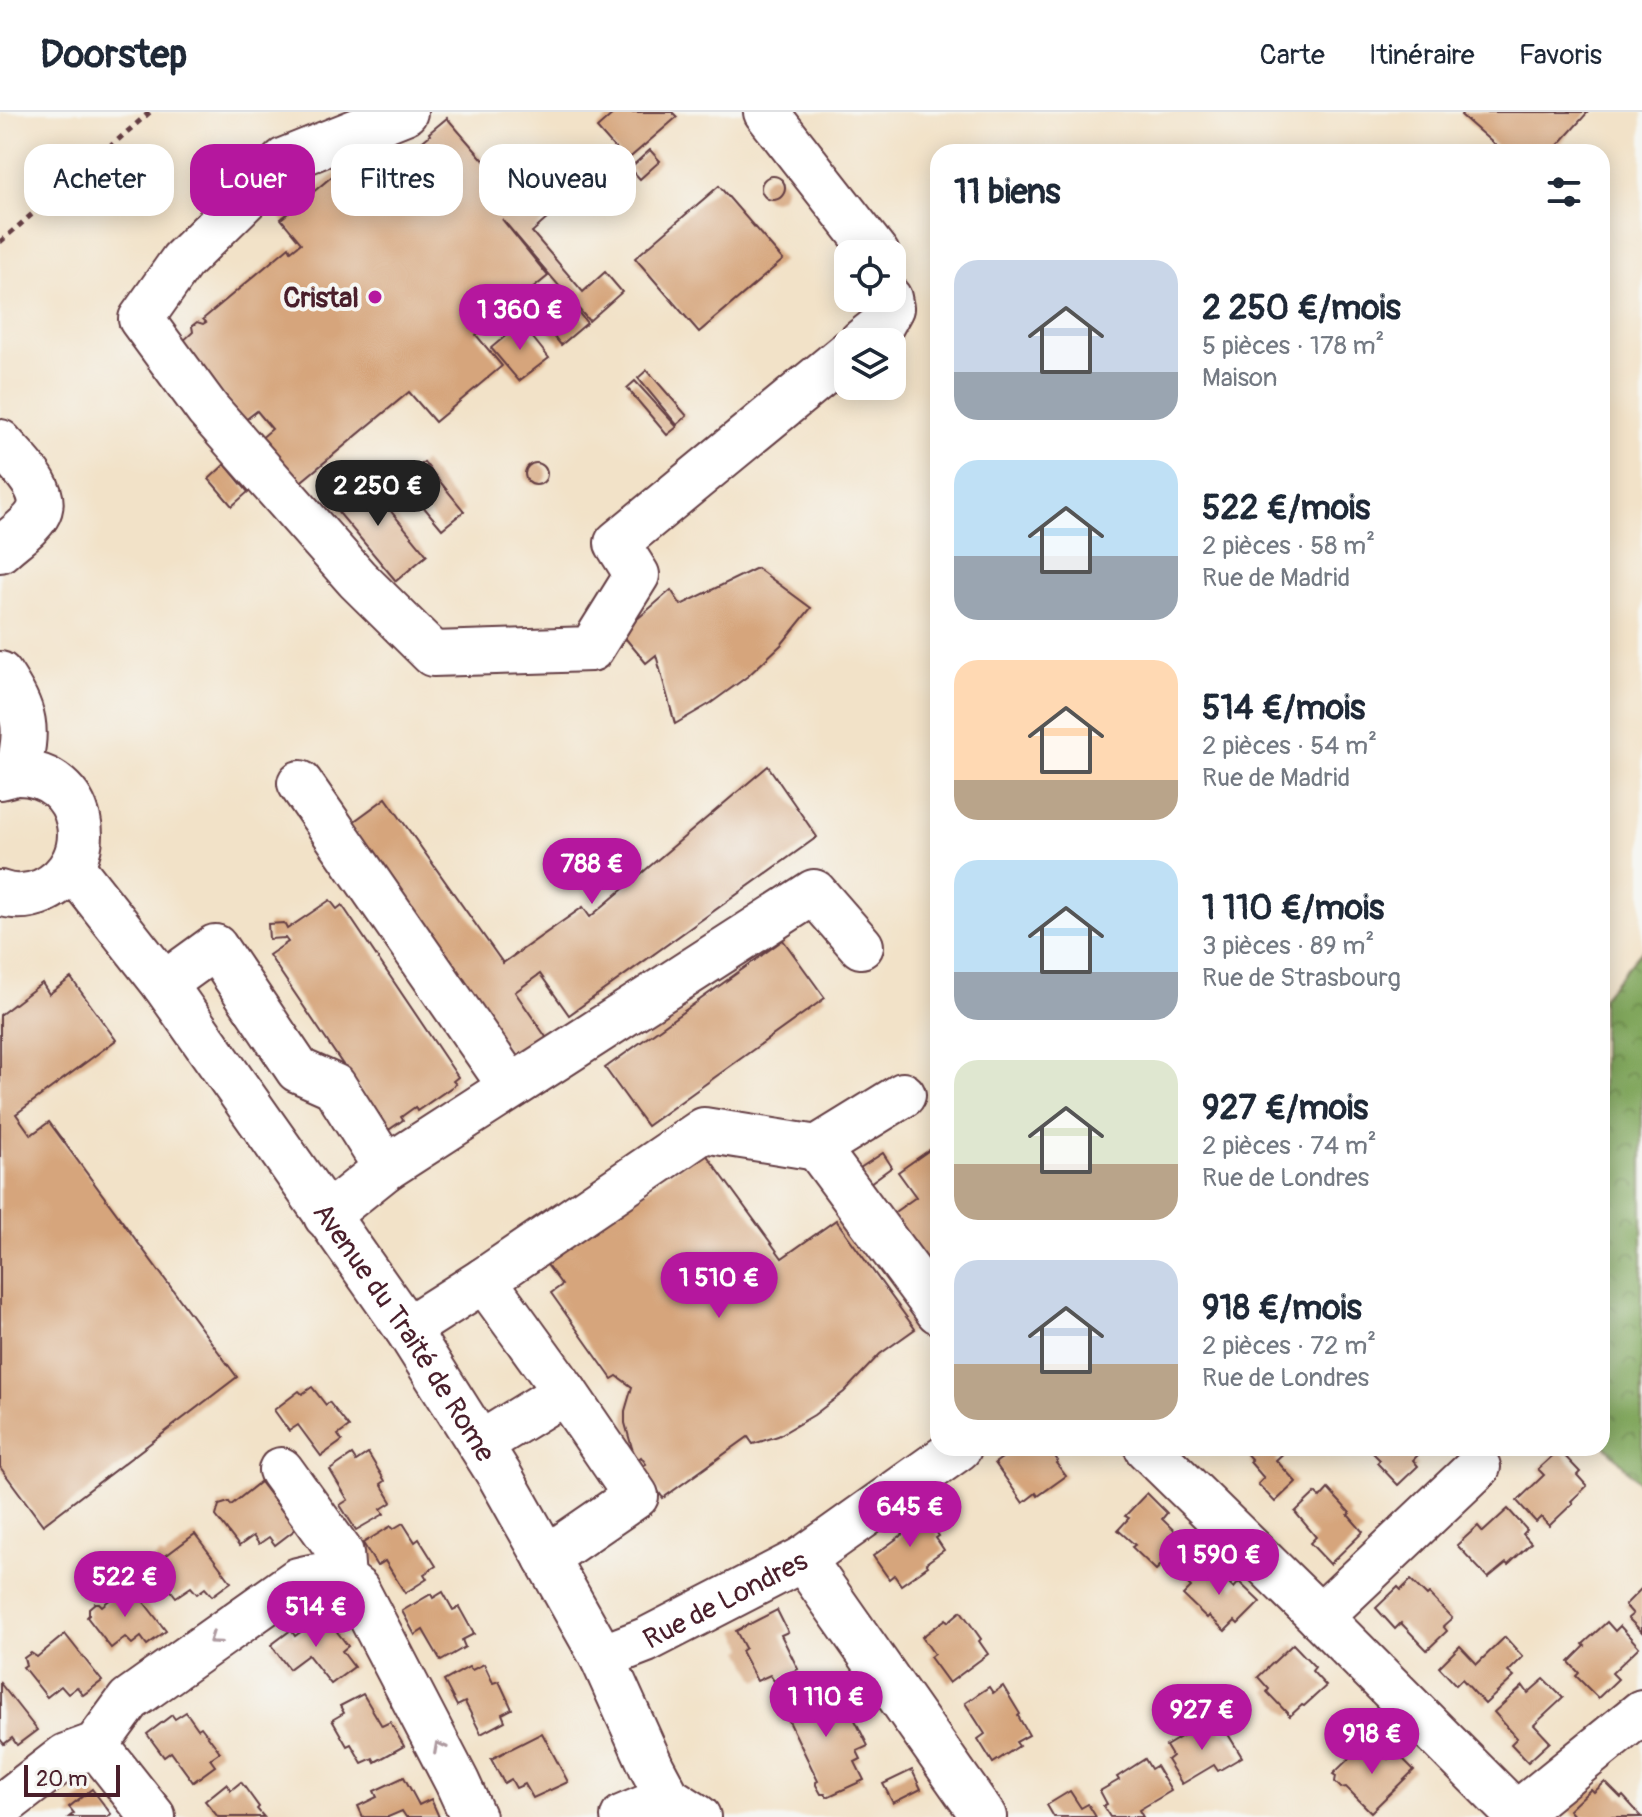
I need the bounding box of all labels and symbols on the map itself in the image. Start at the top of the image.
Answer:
place label: Cristal [283,281,359,316]
pin: 1 360 € [446,284,594,352]
marker: Cristal [366,288,384,306]
pin: 2 250 € [304,460,452,528]
pin: 788 € [536,838,648,906]
street label: Avenue du Traité de Rome [305,1196,503,1469]
pin: 1 510 € [645,1252,793,1320]
pin: 645 € [854,1481,966,1549]
pin: 1 590 € [1145,1529,1293,1597]
street label: Rue de Londres [638,1544,814,1657]
pin: 522 € [69,1551,181,1619]
pin: 514 € [260,1581,372,1649]
one-way arrow [209,1629,223,1644]
pin: 1 110 € [752,1671,900,1739]
pin: 927 € [1146,1684,1258,1752]
pin: 918 € [1316,1708,1428,1776]
one-way arrow [433,1741,448,1756]
scale bar [24,1761,120,1797]

